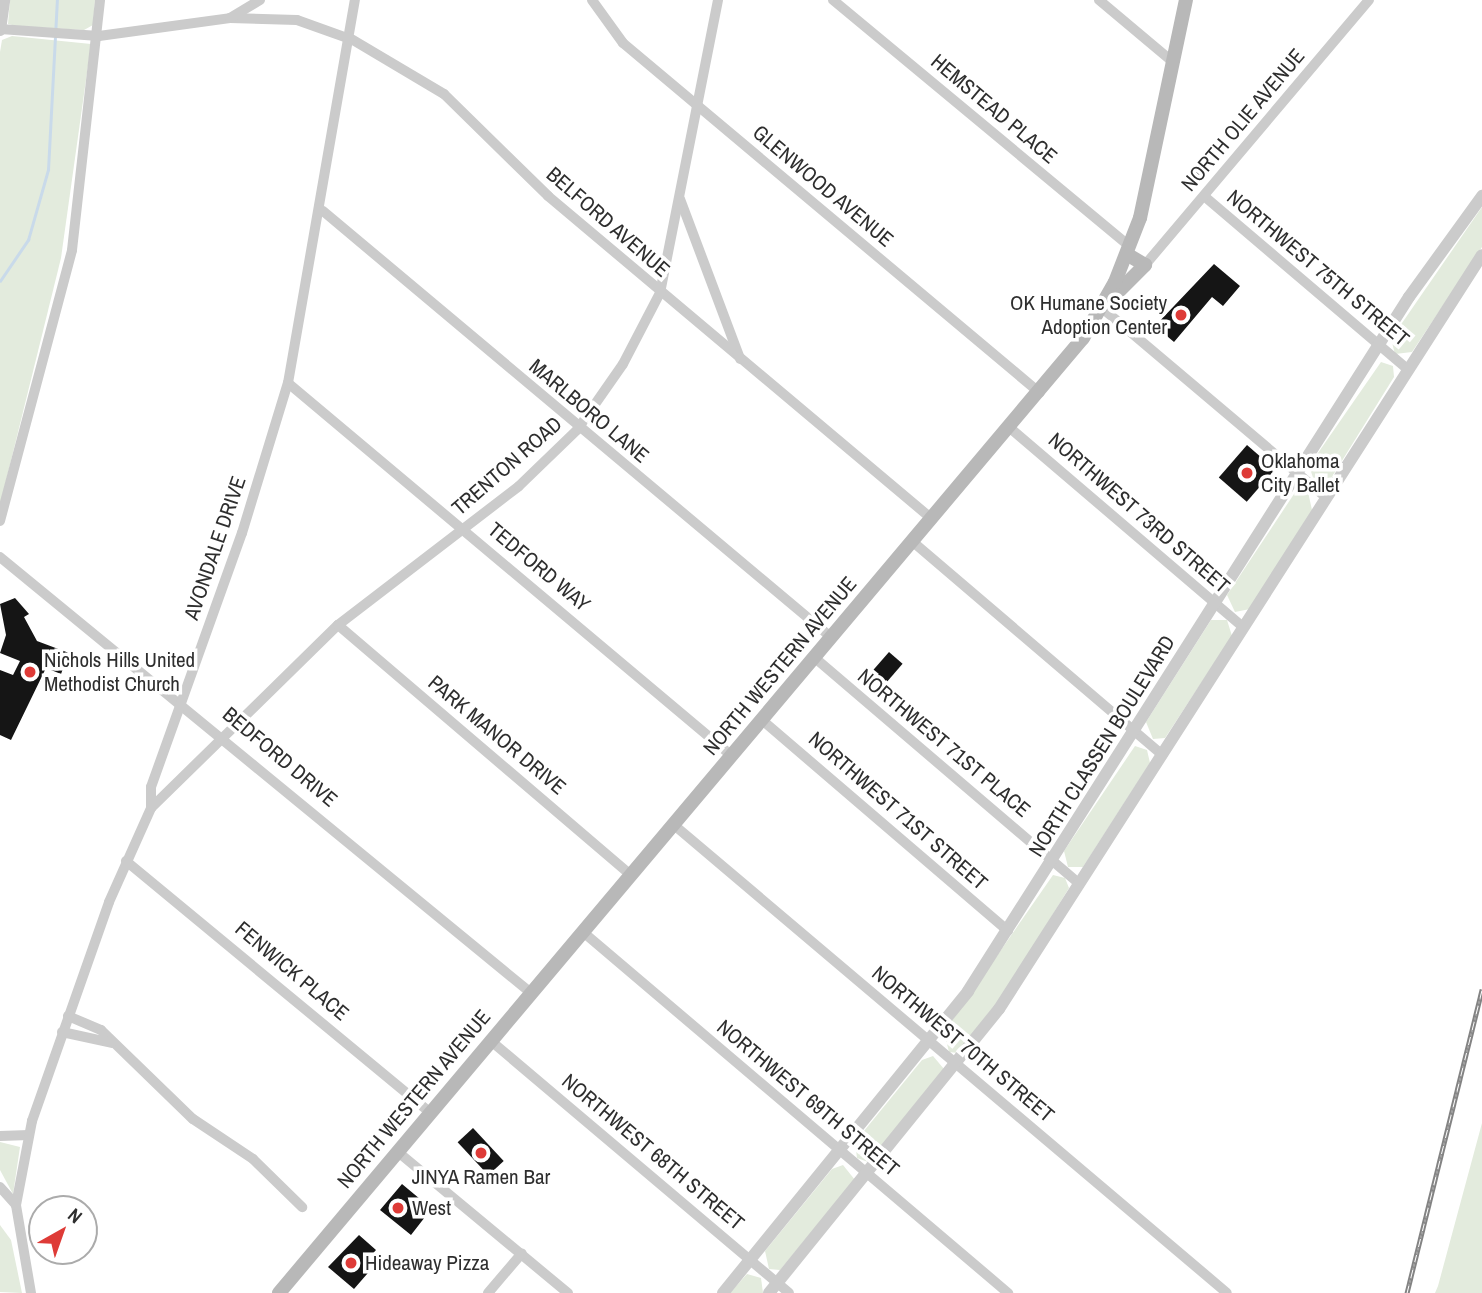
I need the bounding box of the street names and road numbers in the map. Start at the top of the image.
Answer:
street label: NORTH OLIE AVENUE [1176,43,1310,197]
street label: HEMSTEAD PLACE [926,49,1062,169]
street label: GLENWOOD AVENUE [747,120,899,252]
street label: BELFORD AVENUE [541,161,675,283]
street label: NORTHWEST 75TH STREET [1222,184,1414,352]
street label: MARLBORO LANE [524,354,654,468]
street label: TRENTON ROAD [447,411,567,521]
street label: NORTHWEST 73RD STREET [1043,427,1235,599]
street label: AVONDALE DRIVE [179,473,251,623]
street label: TEDFORD WAY [483,517,595,617]
street label: NORTH WESTERN AVENUE [698,571,862,761]
street label: NORTH CLASSEN BOULEVARD [1024,631,1180,861]
street label: NORTHWEST 71ST PLACE [852,663,1036,823]
street label: PARK MANOR DRIVE [423,670,571,800]
street label: BEDFORD DRIVE [218,702,342,812]
street label: NORTHWEST 71ST STREET [803,726,993,896]
street label: FENWICK PLACE [230,916,354,1026]
street label: NORTHWEST 70TH STREET [867,960,1059,1128]
street label: NORTH WESTERN AVENUE [332,1004,496,1194]
street label: NORTHWEST 69TH STREET [712,1014,904,1182]
street label: NORTHWEST 68TH STREET [557,1068,749,1236]

